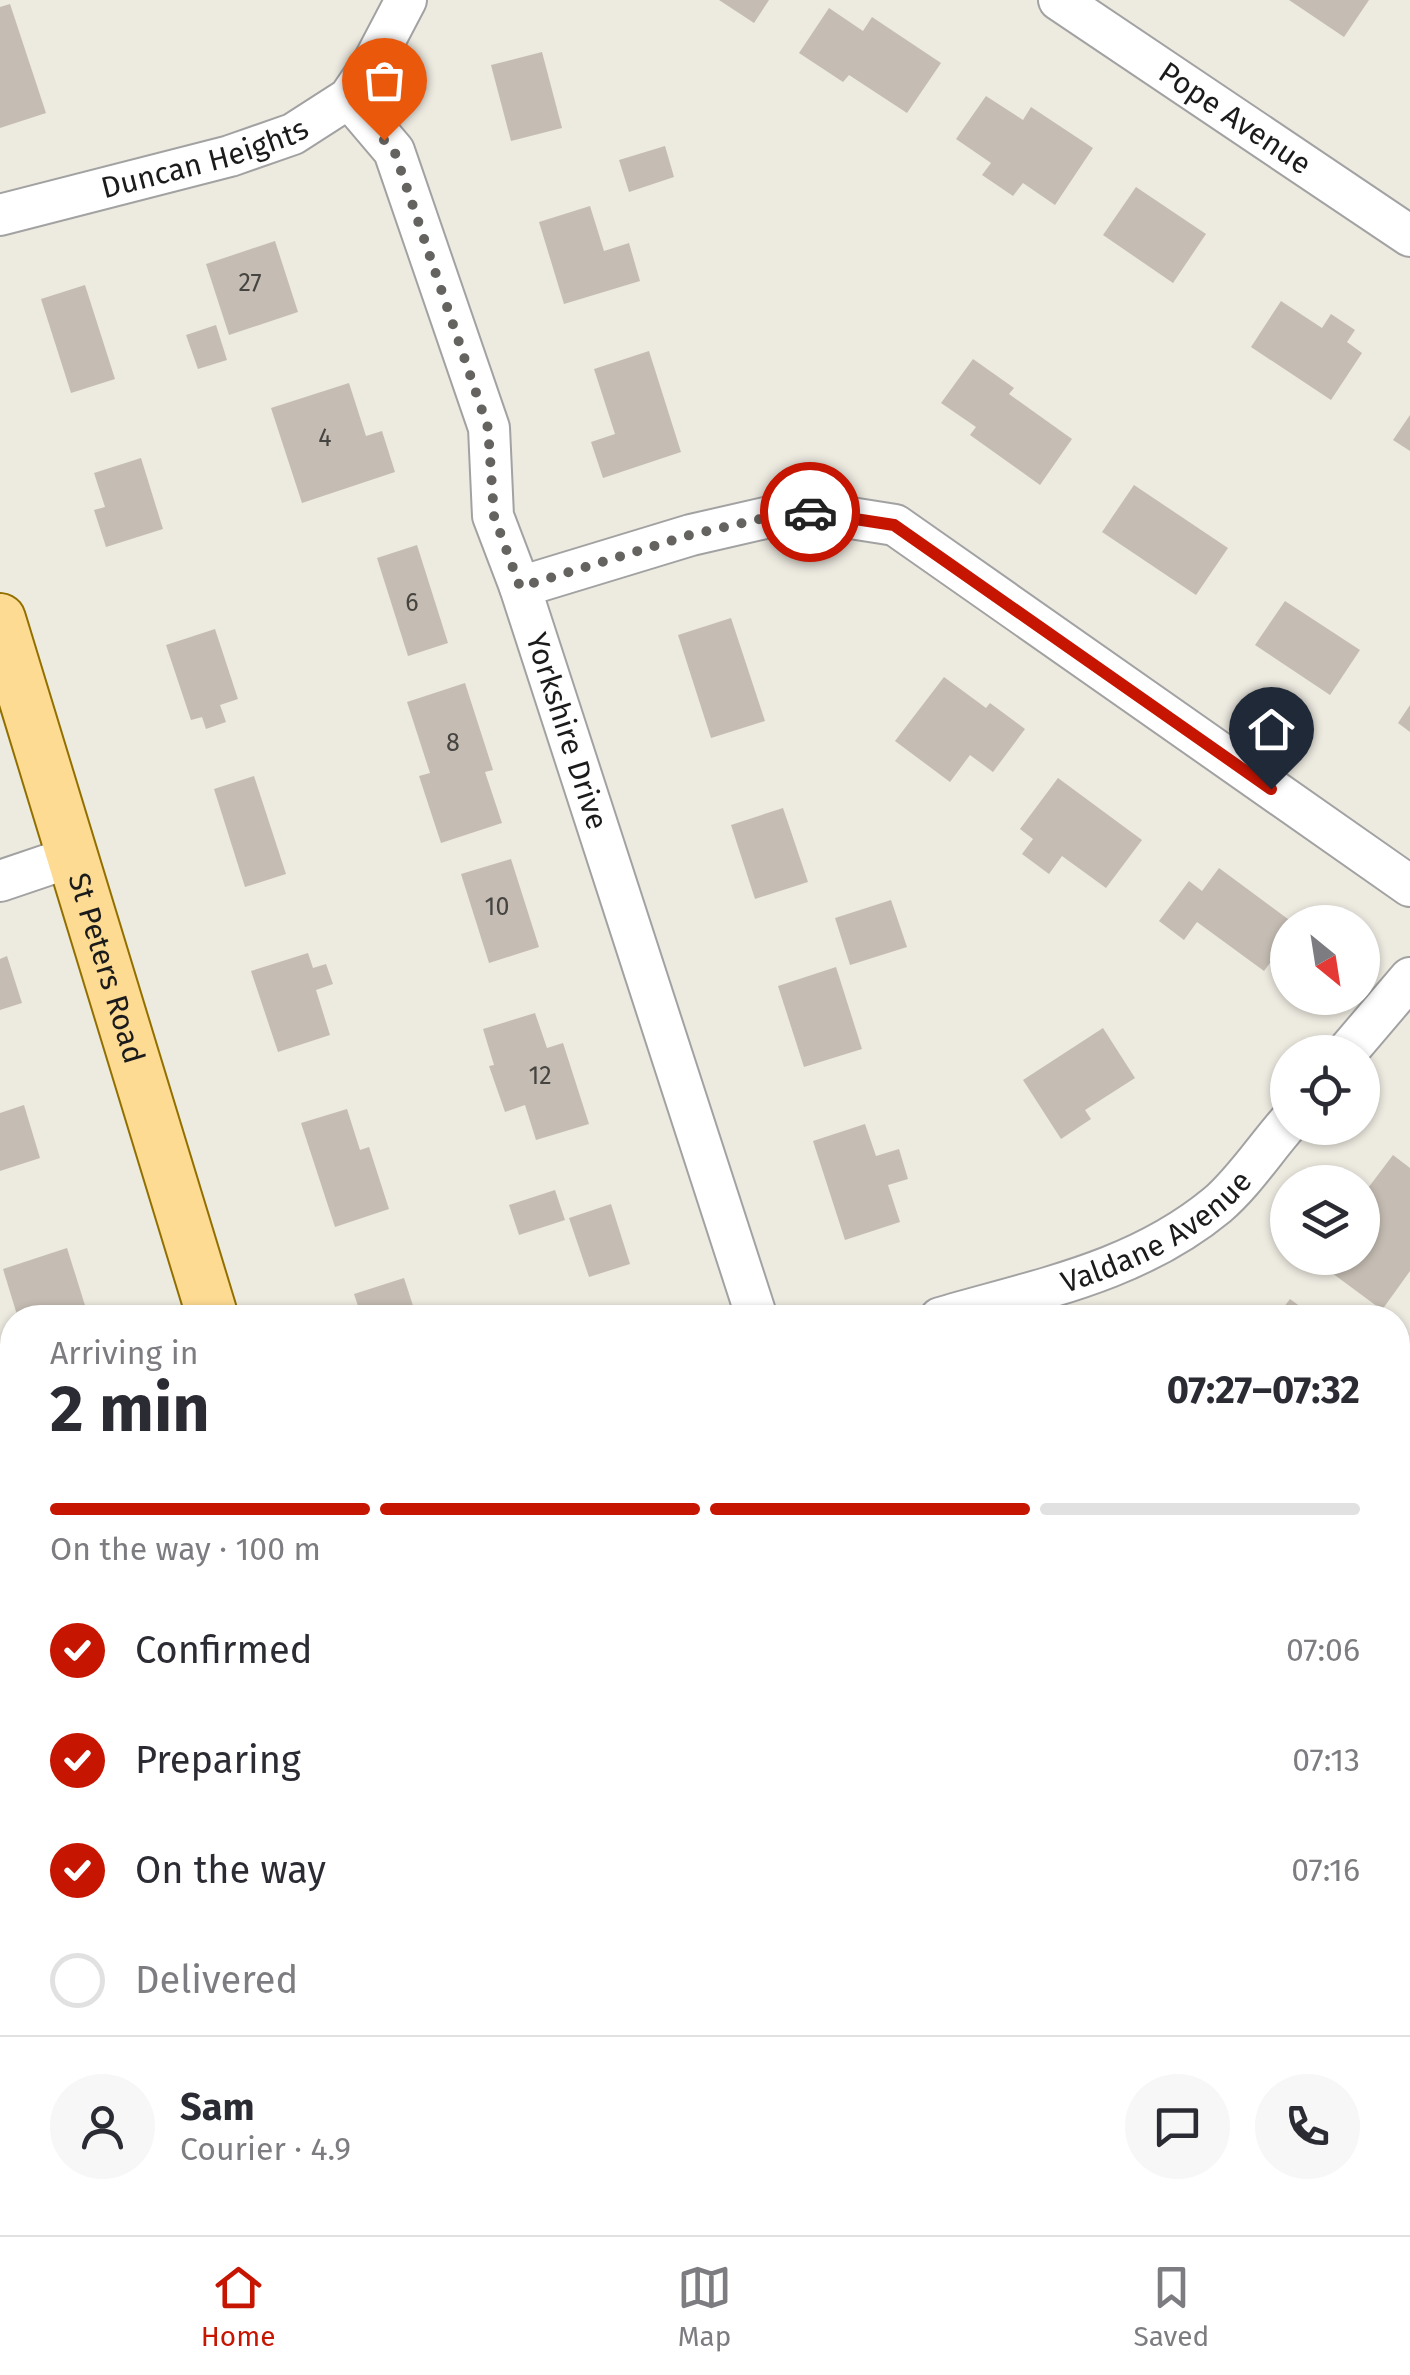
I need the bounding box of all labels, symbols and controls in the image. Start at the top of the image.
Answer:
pin [342,38,427,141]
icon: bag [357,53,412,108]
street label: Pope Avenue [1152,54,1318,182]
street label: Duncan Heights [97,111,315,206]
house number: 27 [238,268,262,298]
house number: 4 [318,423,332,453]
courier [760,462,860,562]
icon: car [783,485,838,540]
house number: 6 [405,588,419,618]
street label: Yorkshire Drive [518,628,615,834]
pin [1229,687,1314,790]
icon: home [1244,702,1299,757]
house number: 8 [446,728,460,758]
street label: St Peters Road [60,869,152,1068]
house number: 10 [485,892,509,922]
north arrow [1270,905,1380,1015]
map controls [1270,905,1380,1275]
button: locate [1270,1035,1380,1145]
house number: 12 [528,1061,552,1091]
street label: Valdane Avenue [1057,1164,1259,1301]
button: layers [1270,1165,1380,1275]
text: Arriving in [50,1334,198,1372]
text: 07:27–07:32 [1167,1367,1360,1413]
text: 2 min [50,1370,210,1448]
text: On the way · 100 m [50,1530,321,1568]
icon: check [50,1623,105,1678]
text: Confirmed [135,1627,313,1673]
text: 07:06 [1286,1631,1360,1669]
icon: check [50,1733,105,1788]
text: Preparing [135,1737,301,1783]
text: 07:13 [1292,1741,1360,1779]
icon: check [50,1843,105,1898]
text: On the way [135,1847,326,1893]
text: 07:16 [1291,1851,1360,1889]
text: Delivered [135,1957,298,2003]
button: person [50,2074,155,2179]
button: chat [1125,2074,1230,2179]
button: phone [1255,2074,1360,2179]
text: Sam [180,2084,255,2130]
text: Courier · 4.9 [180,2130,351,2168]
tab: Home [201,2260,275,2353]
tab: Map [677,2260,732,2353]
tab: Saved [1133,2260,1209,2353]

